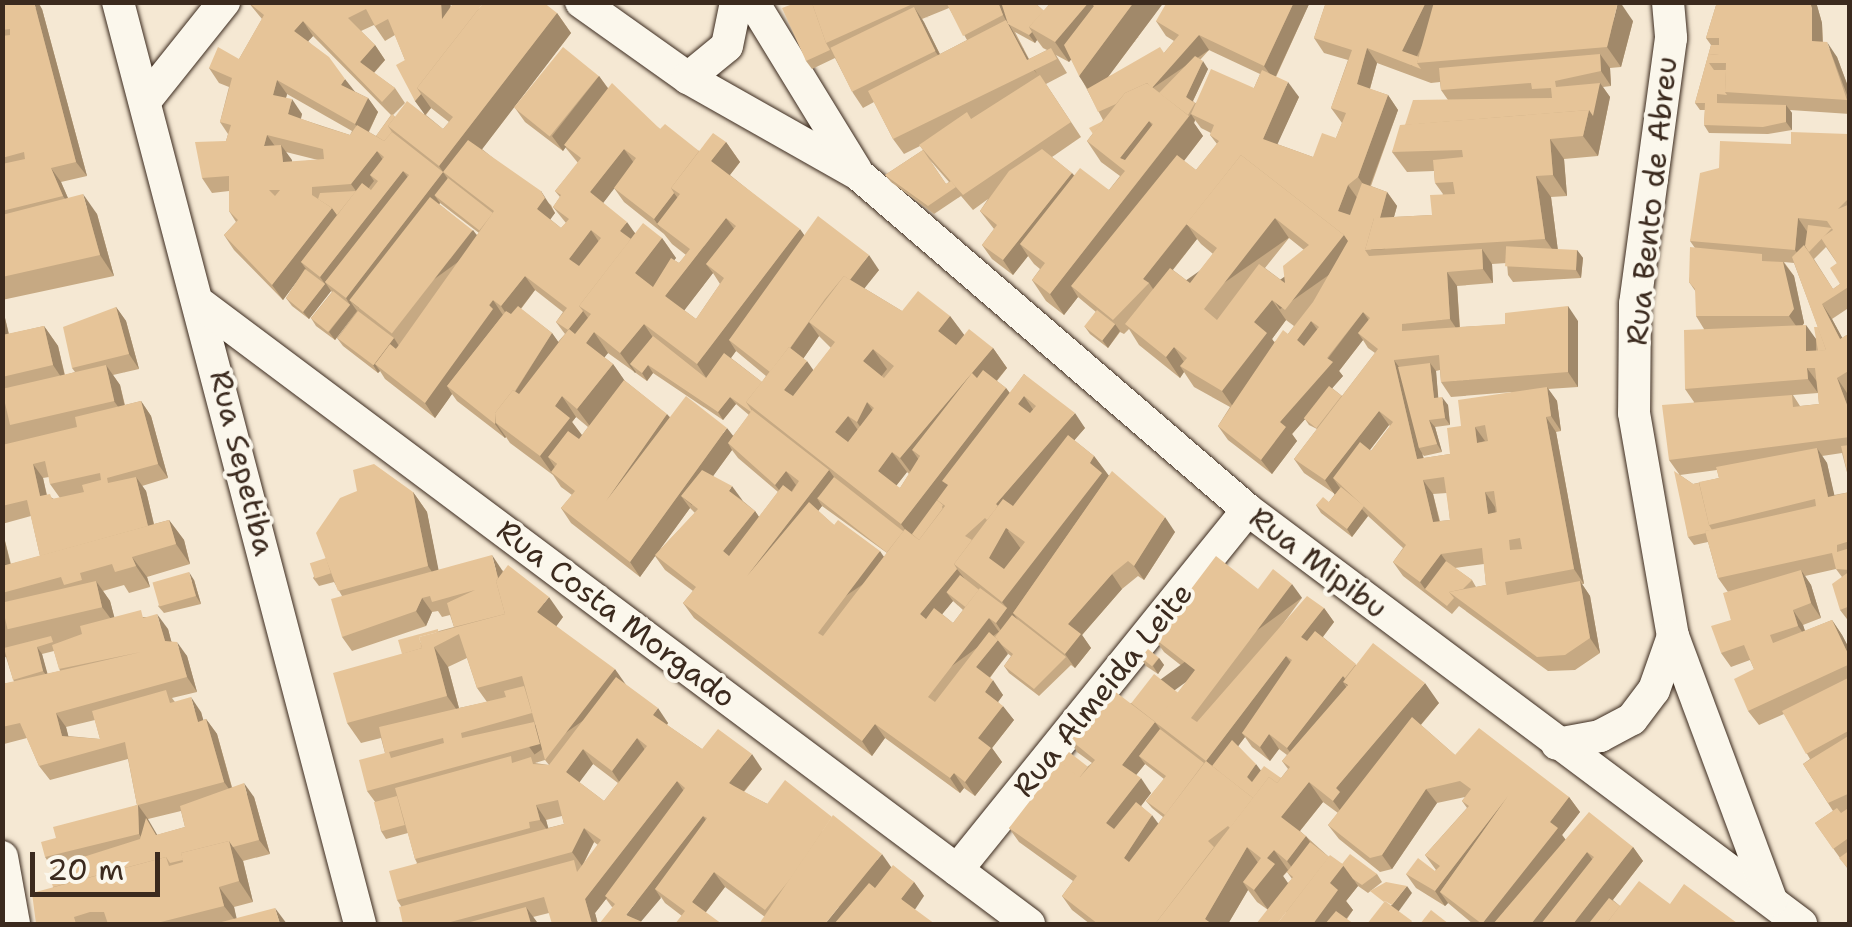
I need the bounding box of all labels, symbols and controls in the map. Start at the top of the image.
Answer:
street label: Rua Bento de Abreu [1619,55,1685,347]
street label: Rua Sepetiba [202,367,282,559]
street label: Rua Mipibu [1242,500,1394,626]
street label: Rua Costa Morgado [489,512,743,716]
street label: Rua Almeida Leite [1006,576,1200,804]
scale bar [35,832,165,894]
text: 20 m [47,849,124,890]

